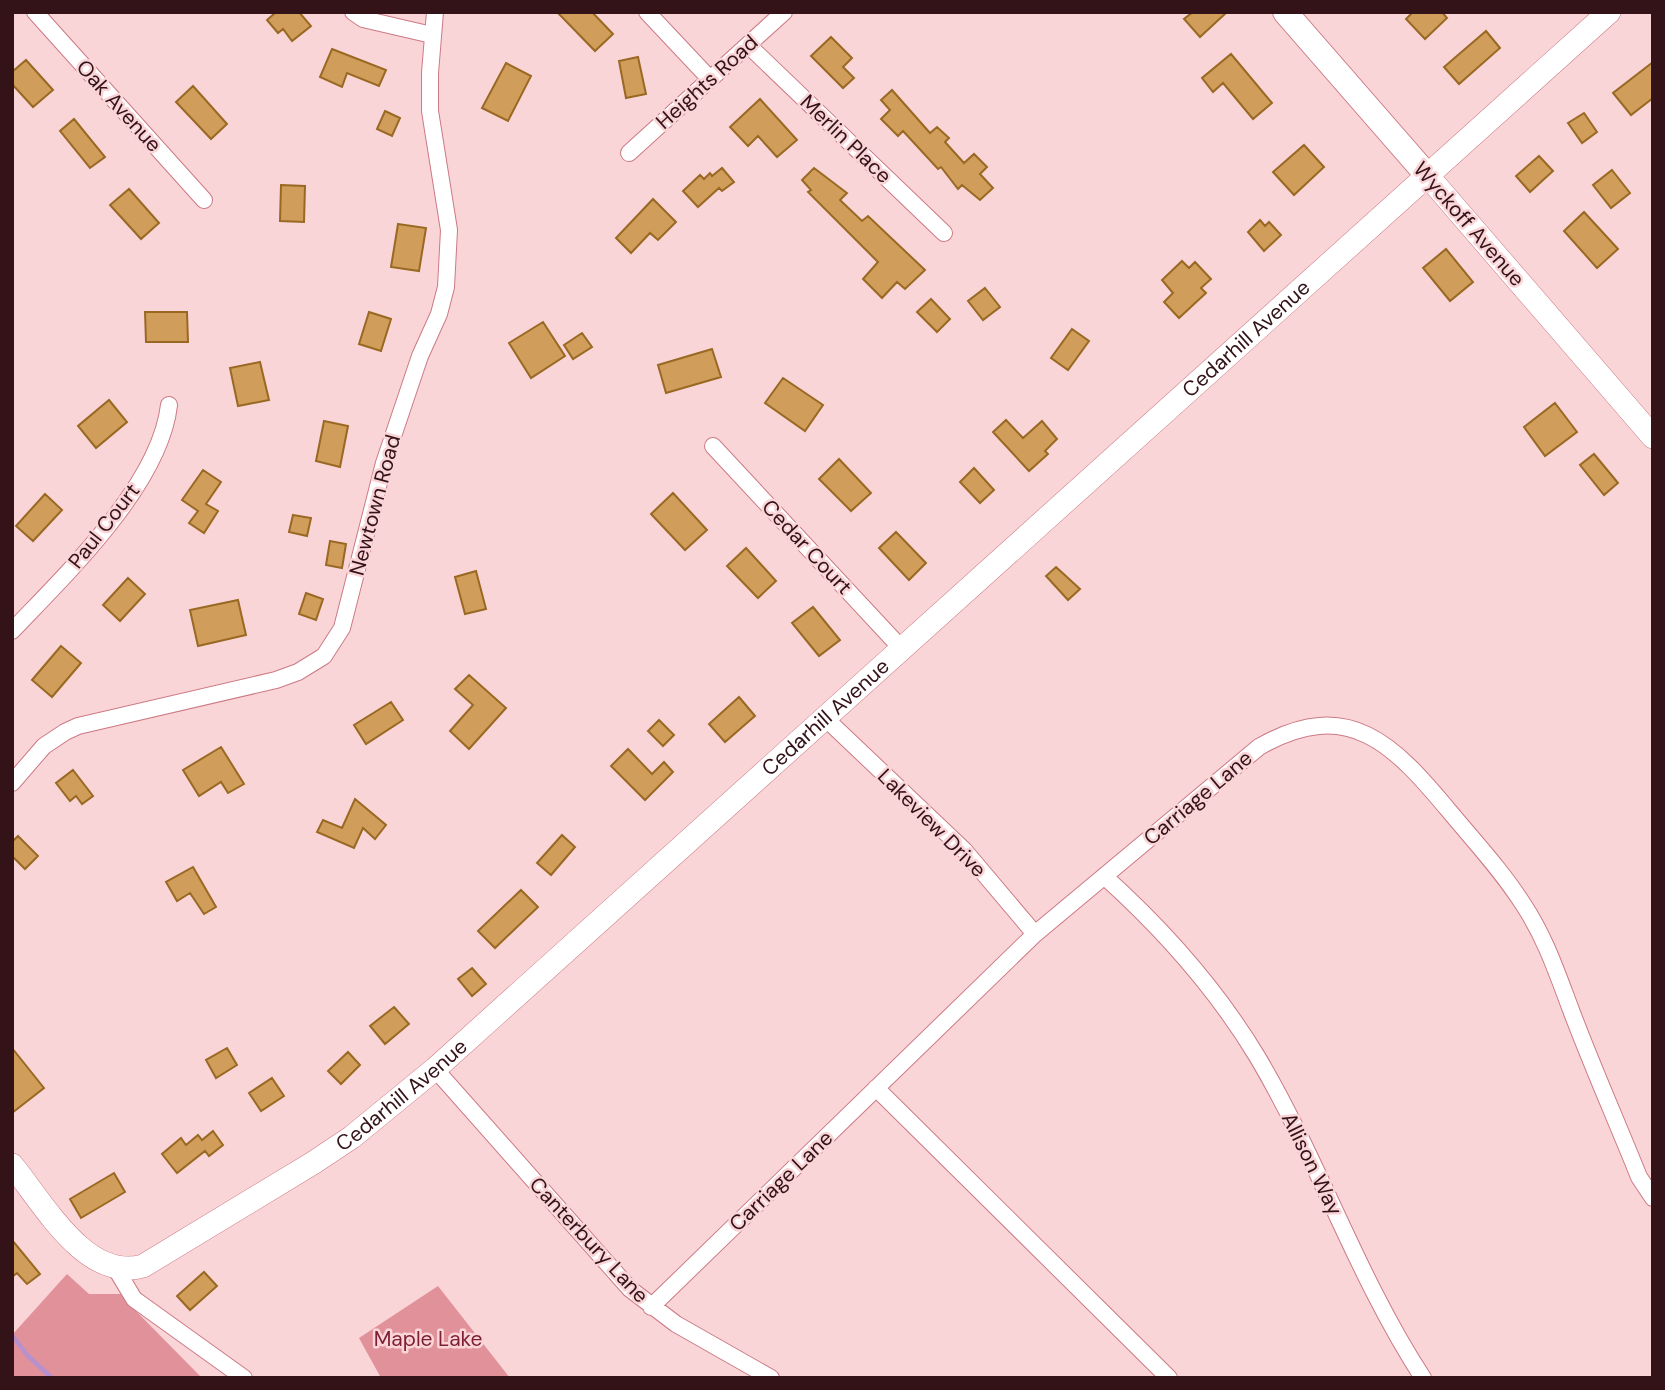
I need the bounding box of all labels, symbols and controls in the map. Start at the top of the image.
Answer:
street label: Heights Road [650,29,764,135]
street label: Oak Avenue [70,54,168,158]
street label: Merlin Place [794,88,898,190]
street label: Wyckoff Avenue [1407,156,1531,292]
street label: Cedarhill Avenue [1176,274,1316,404]
street label: Newtown Road [343,432,407,578]
street label: Paul Court [62,478,146,574]
street label: Cedar Court [756,493,858,601]
street label: Cedarhill Avenue [756,652,895,782]
street label: Carriage Lane [1138,744,1258,852]
street label: Lakeview Drive [872,763,992,883]
street label: Cedarhill Avenue [330,1033,473,1158]
street label: Allison Way [1275,1108,1349,1220]
street label: Carriage Lane [723,1124,839,1238]
street label: Canterbury Lane [523,1171,655,1309]
park label: Maple Lake [374,1325,482,1353]

